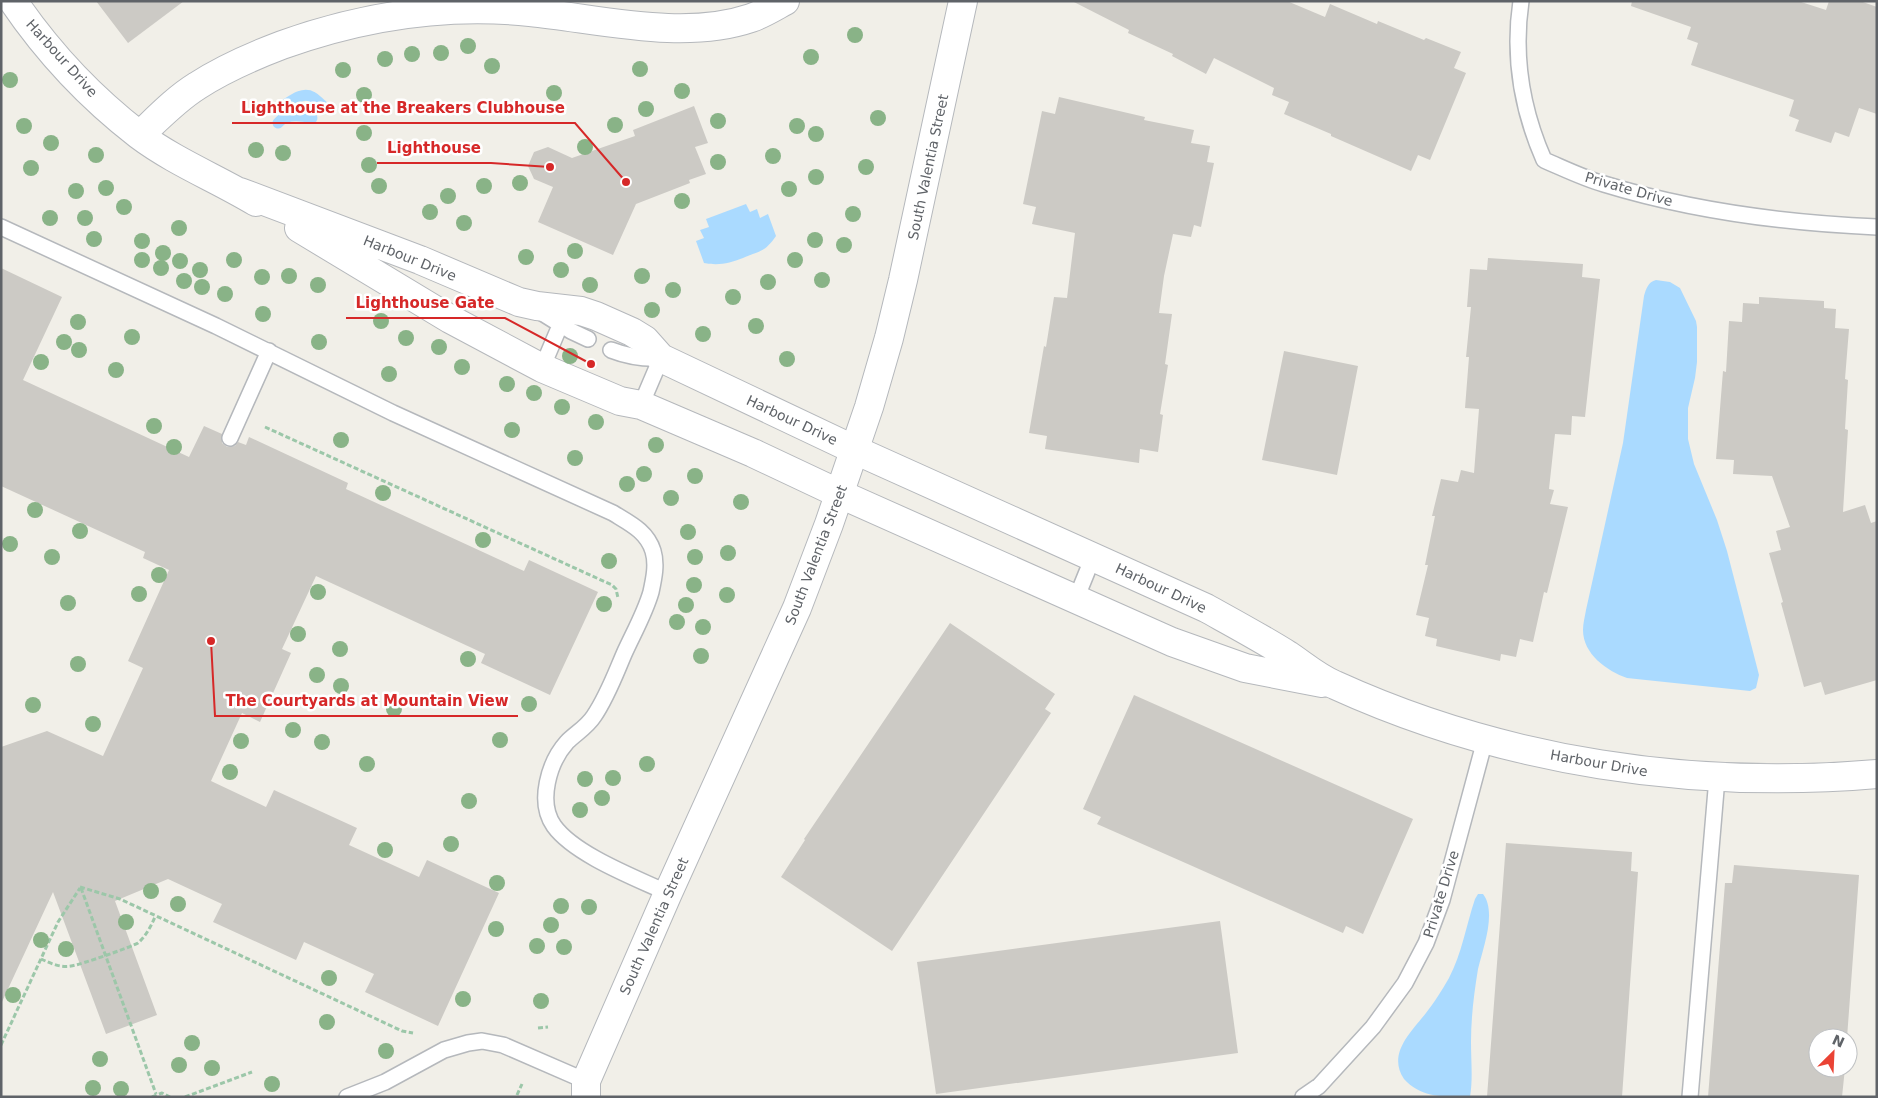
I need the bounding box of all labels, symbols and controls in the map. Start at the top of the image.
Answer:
street label: Harbour Drive [23,16,101,100]
street label: South Valentia Street [905,92,951,241]
callout: Lighthouse at the Breakers Clubhouse [232,93,575,123]
text: Lighthouse at the Breakers Clubhouse [241,99,565,117]
callout: Lighthouse [377,133,491,163]
text: Lighthouse [387,139,481,157]
street label: Private Drive [1583,169,1675,209]
street label: Harbour Drive [361,232,459,284]
callout: Lighthouse Gate [346,288,505,318]
text: Lighthouse Gate [355,294,495,312]
street label: Harbour Drive [744,392,840,448]
street label: South Valentia Street [782,482,850,627]
street label: Harbour Drive [1113,560,1209,616]
callout: The Courtyards at Mountain View [215,686,518,716]
text: The Courtyards at Mountain View [225,692,509,710]
street label: Harbour Drive [1549,747,1649,779]
street label: Private Drive [1420,848,1462,940]
street label: South Valentia Street [616,854,692,997]
north arrow [1808,1028,1858,1078]
text: N [1830,1031,1847,1051]

